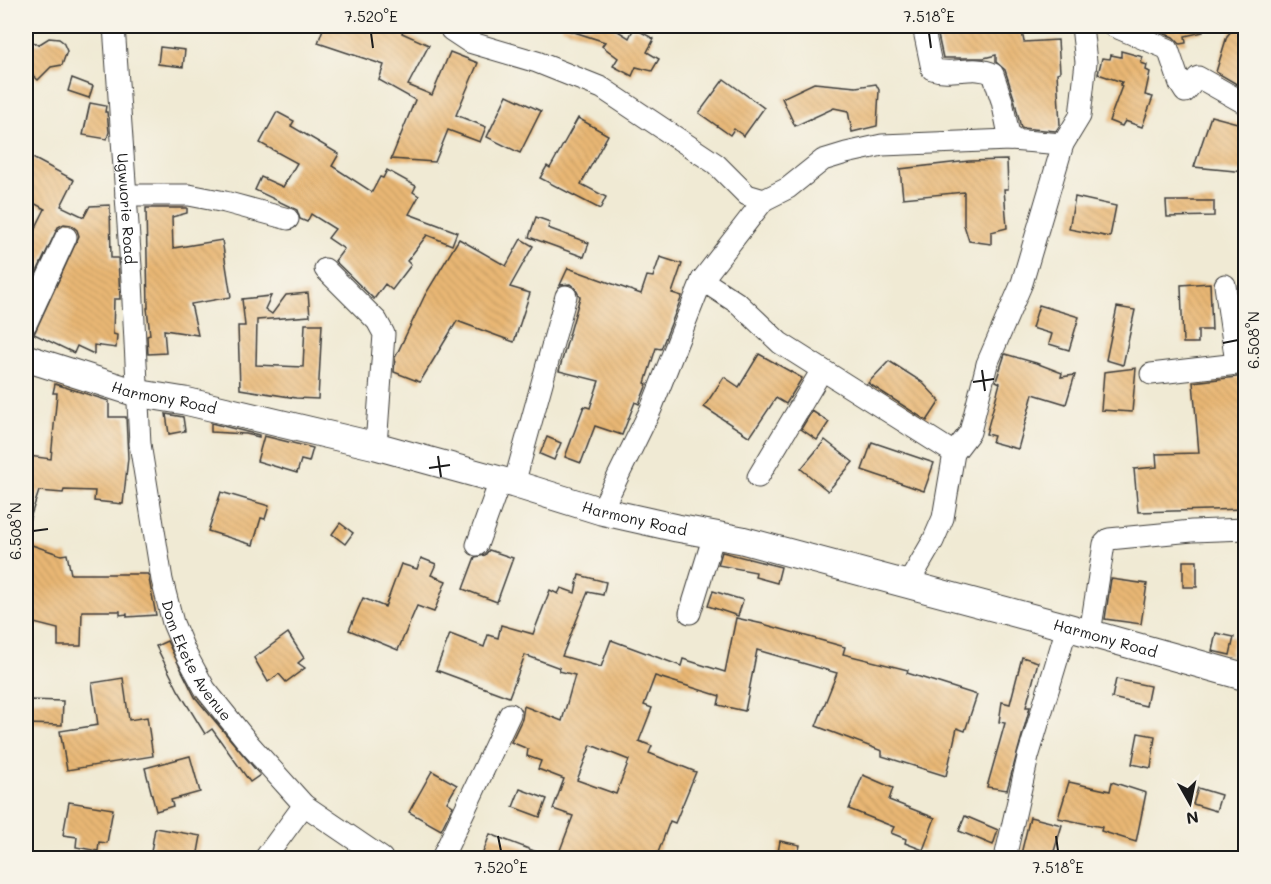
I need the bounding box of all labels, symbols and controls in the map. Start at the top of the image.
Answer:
text: 7.520°E [344,6,398,26]
text: 7.518°E [903,6,955,26]
street label: Ugwuorie Road [113,152,141,265]
text: 6.508°N [1243,311,1263,369]
street label: Harmony Road [109,376,219,418]
street label: Harmony Road [580,496,689,540]
text: 6.508°N [5,502,25,560]
street label: Dom Ekete Avenue [158,598,237,725]
street label: Harmony Road [1051,614,1160,662]
north arrow [1160,773,1220,833]
text: N [1185,807,1200,830]
text: 7.520°E [474,857,528,877]
text: 7.518°E [1032,857,1084,877]

